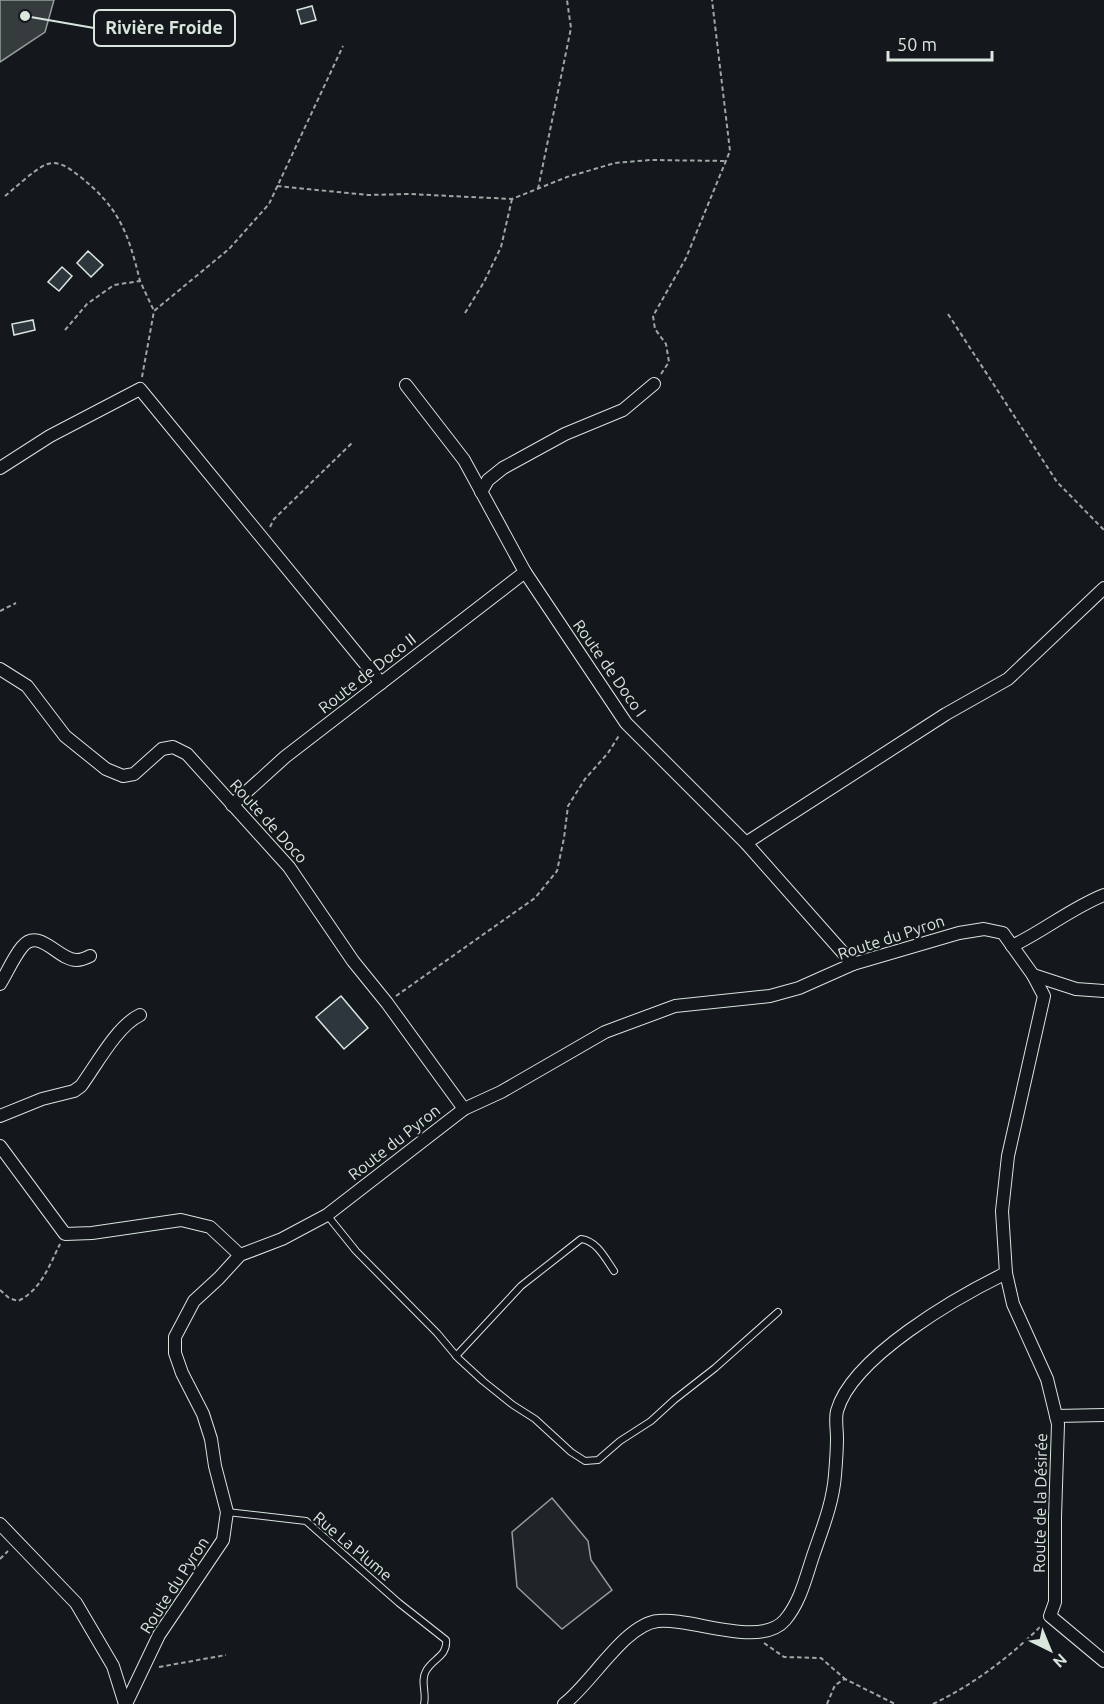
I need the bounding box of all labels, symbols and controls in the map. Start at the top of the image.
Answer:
callout: Rivière Froide [94,10,235,46]
text: Rivière Froide [105,17,223,37]
scale bar [888,24,992,62]
text: 50 m [897,34,937,54]
street label: Route de Doco I [570,616,650,720]
street label: Route de Doco II [315,629,419,717]
street label: Route de Doco [227,775,311,867]
street label: Route du Pyron [835,911,947,963]
street label: Route du Pyron [345,1101,443,1183]
street label: Route de la Désirée [1030,1433,1050,1573]
street label: Rue La Plume [310,1508,396,1584]
street label: Route du Pyron [136,1533,212,1637]
north arrow [1020,1620,1080,1680]
text: N [1050,1650,1071,1672]

